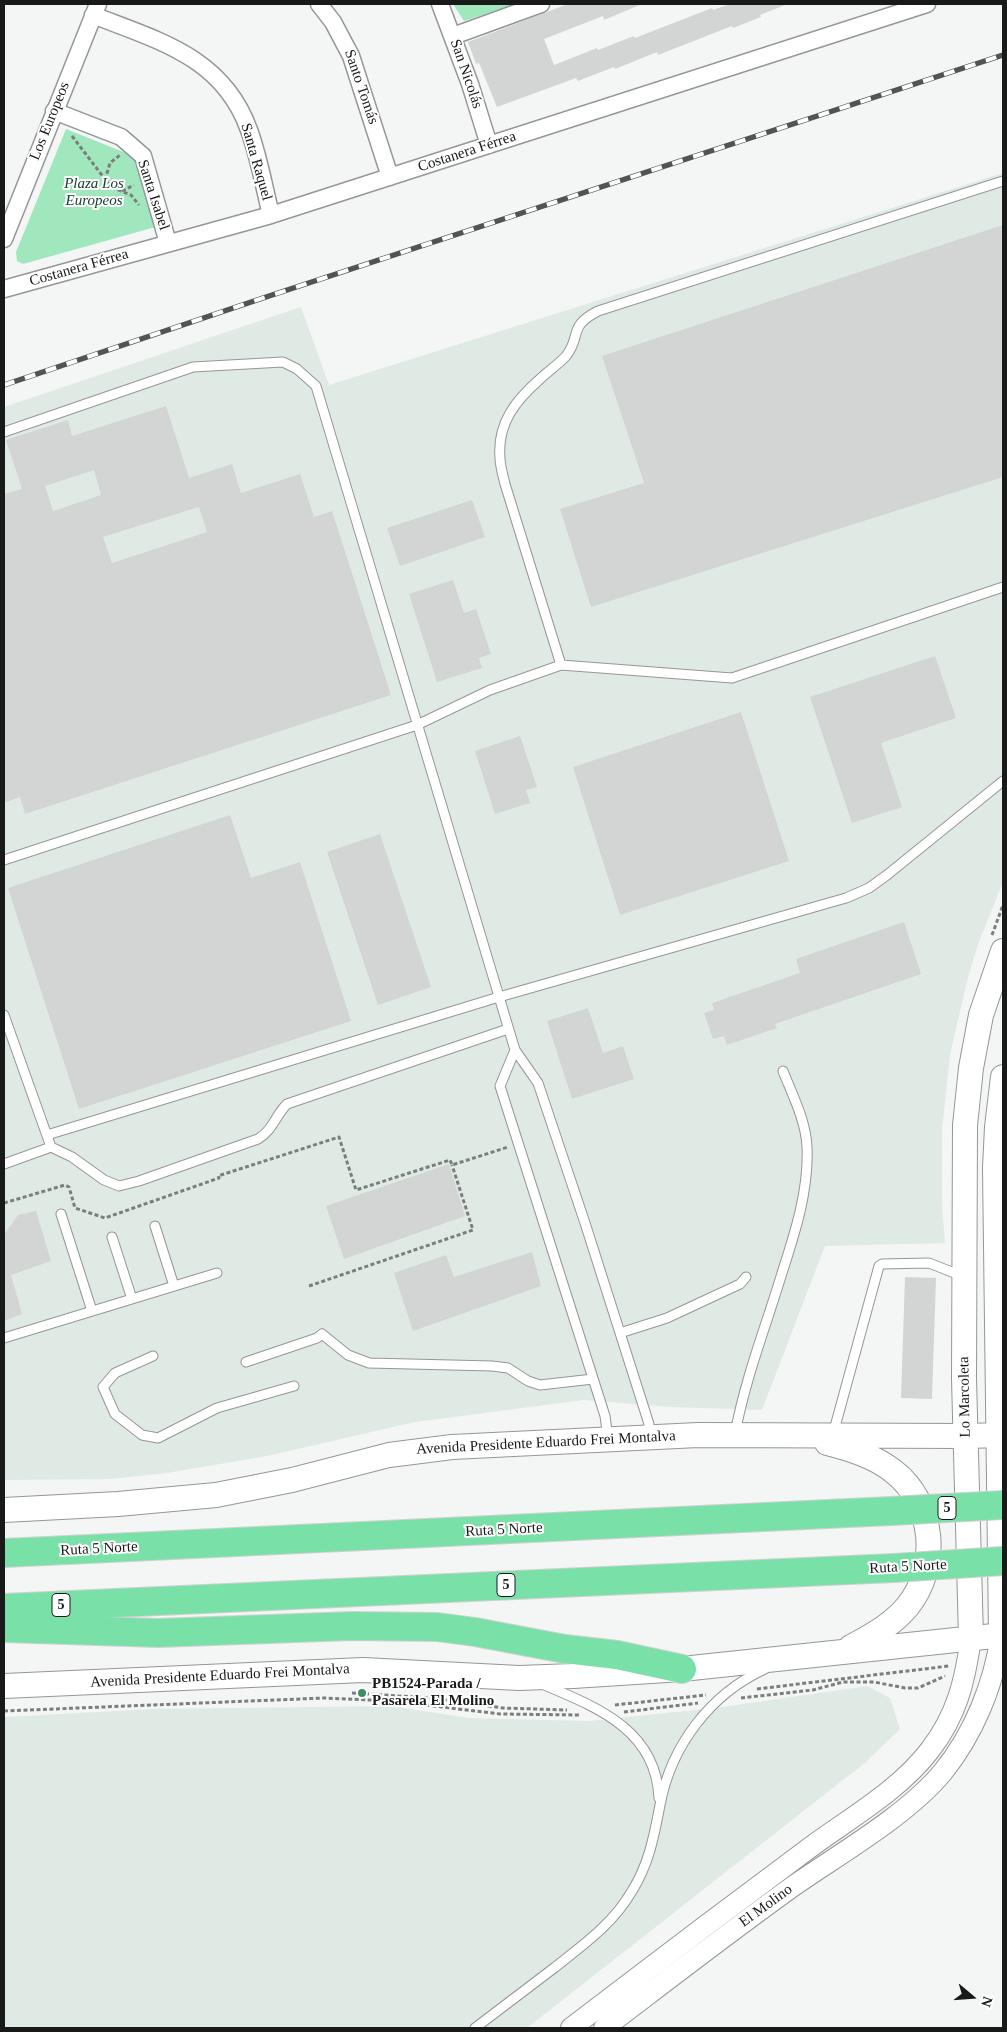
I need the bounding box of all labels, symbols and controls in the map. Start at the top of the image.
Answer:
street label: San Nicolás [446,37,486,111]
street label: Santo Tomás [340,47,382,127]
street label: Los Europeos [26,79,74,163]
street label: Santa Raquel [236,121,276,203]
street label: Costanera Férrea [416,128,518,176]
street label: Santa Isabel [133,158,173,232]
park label: Plaza Los Europeos [64,175,124,210]
street label: Costanera Férrea [27,245,131,291]
street label: Lo Marcoleta [955,1356,975,1438]
street label: Avenida Presidente Eduardo Frei Montalva [416,1427,676,1459]
road number: 5 [938,1496,956,1520]
street label: Ruta 5 Norte [465,1519,543,1541]
street label: Ruta 5 Norte [60,1538,138,1560]
street label: Ruta 5 Norte [869,1556,947,1578]
road number: 5 [497,1574,515,1596]
road number: 5 [52,1594,70,1616]
street label: Avenida Presidente Eduardo Frei Montalva [90,1660,350,1692]
place label: PB1524-Parada / Pasarela El Molino [372,1675,494,1710]
marker: PB1524-Parada / Pasarela El Molino [356,1687,368,1699]
street label: El Molino [736,1881,796,1931]
north arrow [947,1972,997,2022]
text: N [978,1995,995,2009]

